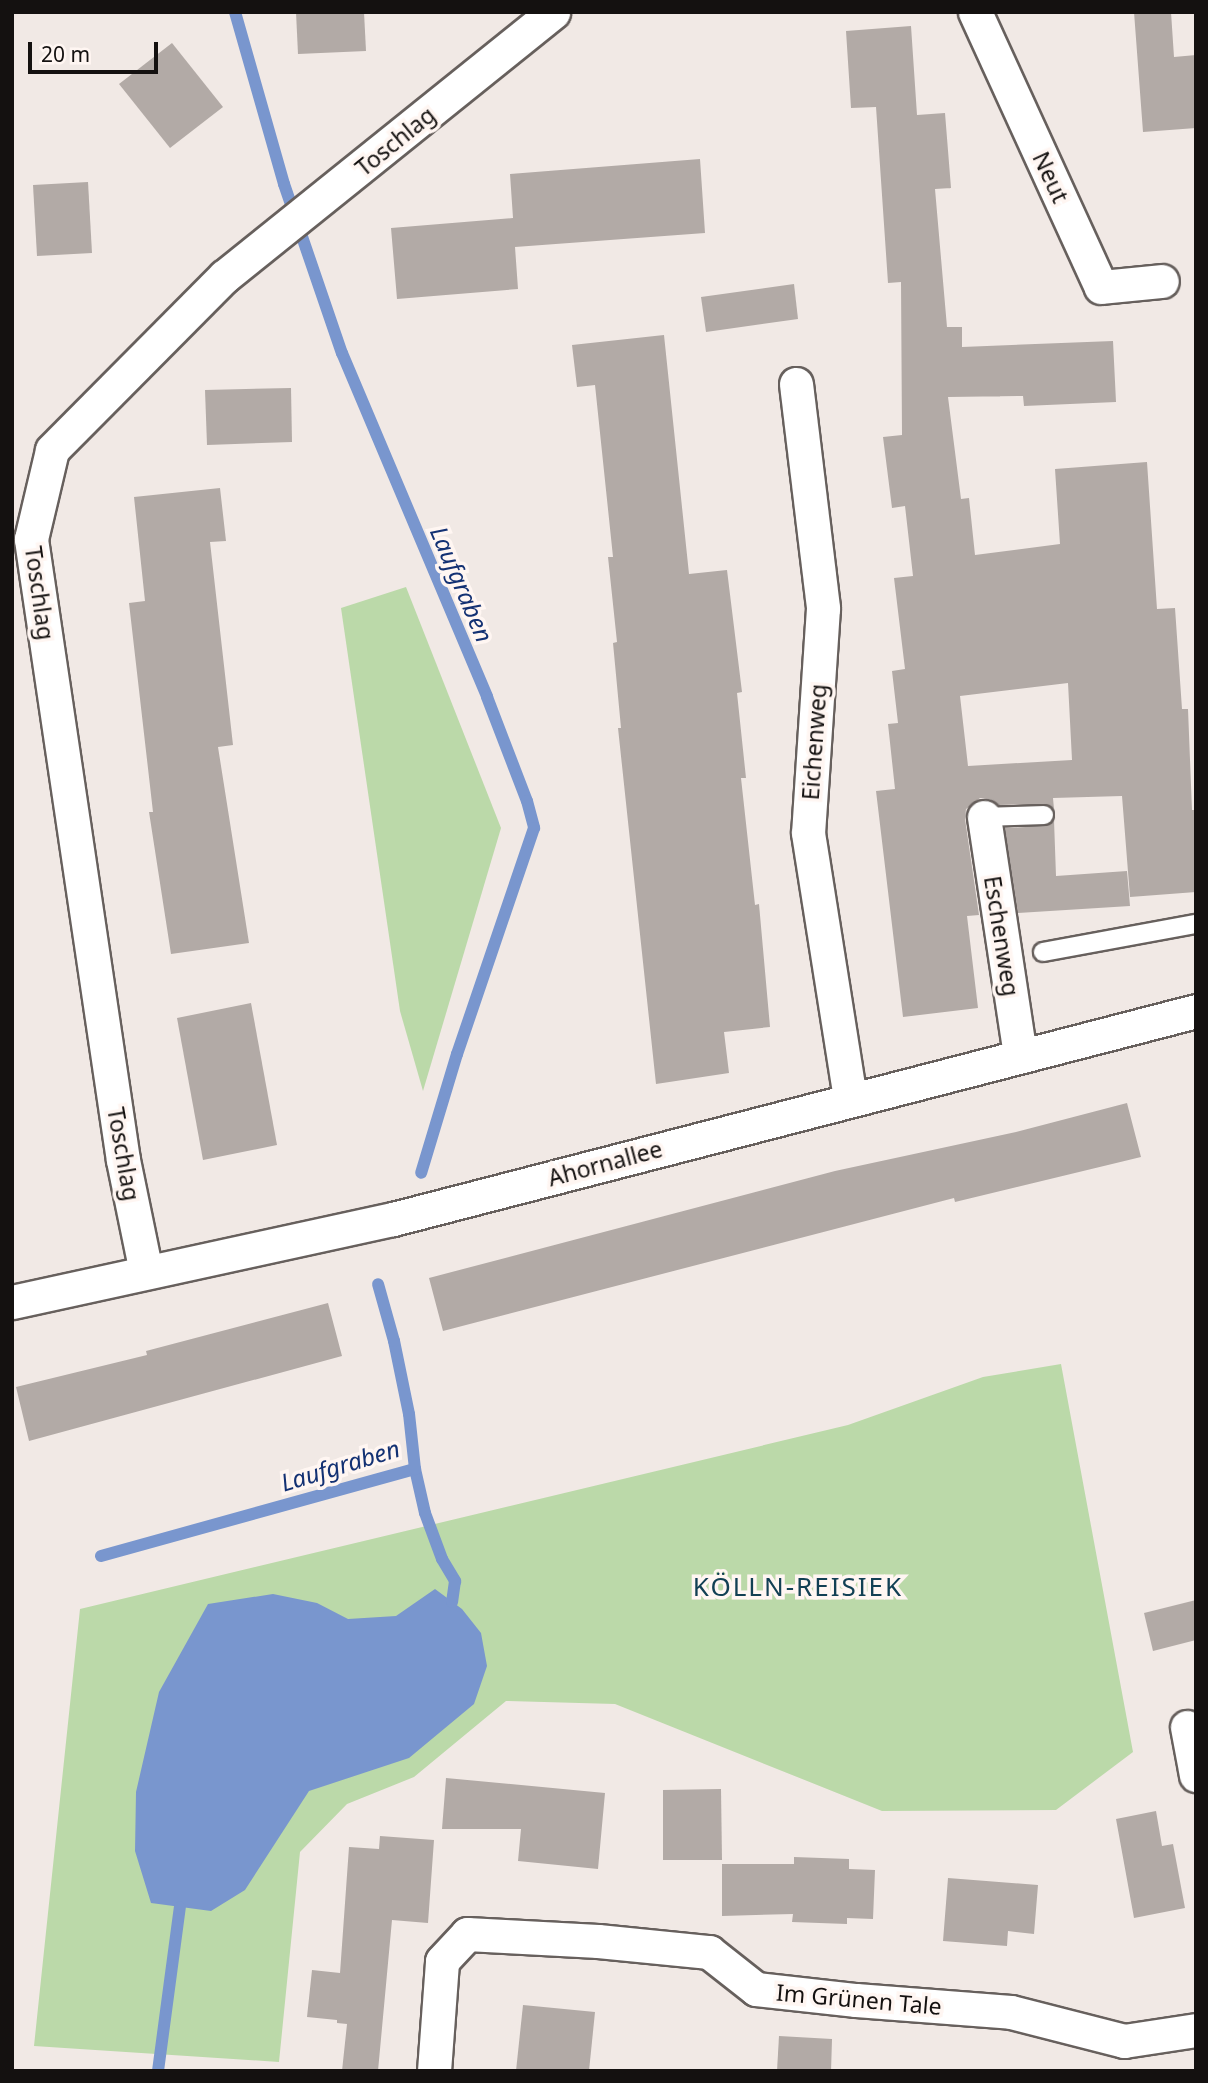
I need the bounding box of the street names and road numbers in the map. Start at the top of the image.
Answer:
street label: Toschlag [350,101,440,181]
street label: Neut [1027,147,1075,207]
street label: Toschlag [20,544,60,642]
street label: Eichenweg [796,683,832,801]
street label: Eschenweg [979,874,1025,998]
street label: Toschlag [102,1105,146,1203]
street label: Ahornallee [545,1134,665,1192]
street label: Im Grünen Tale [775,1978,943,2020]

